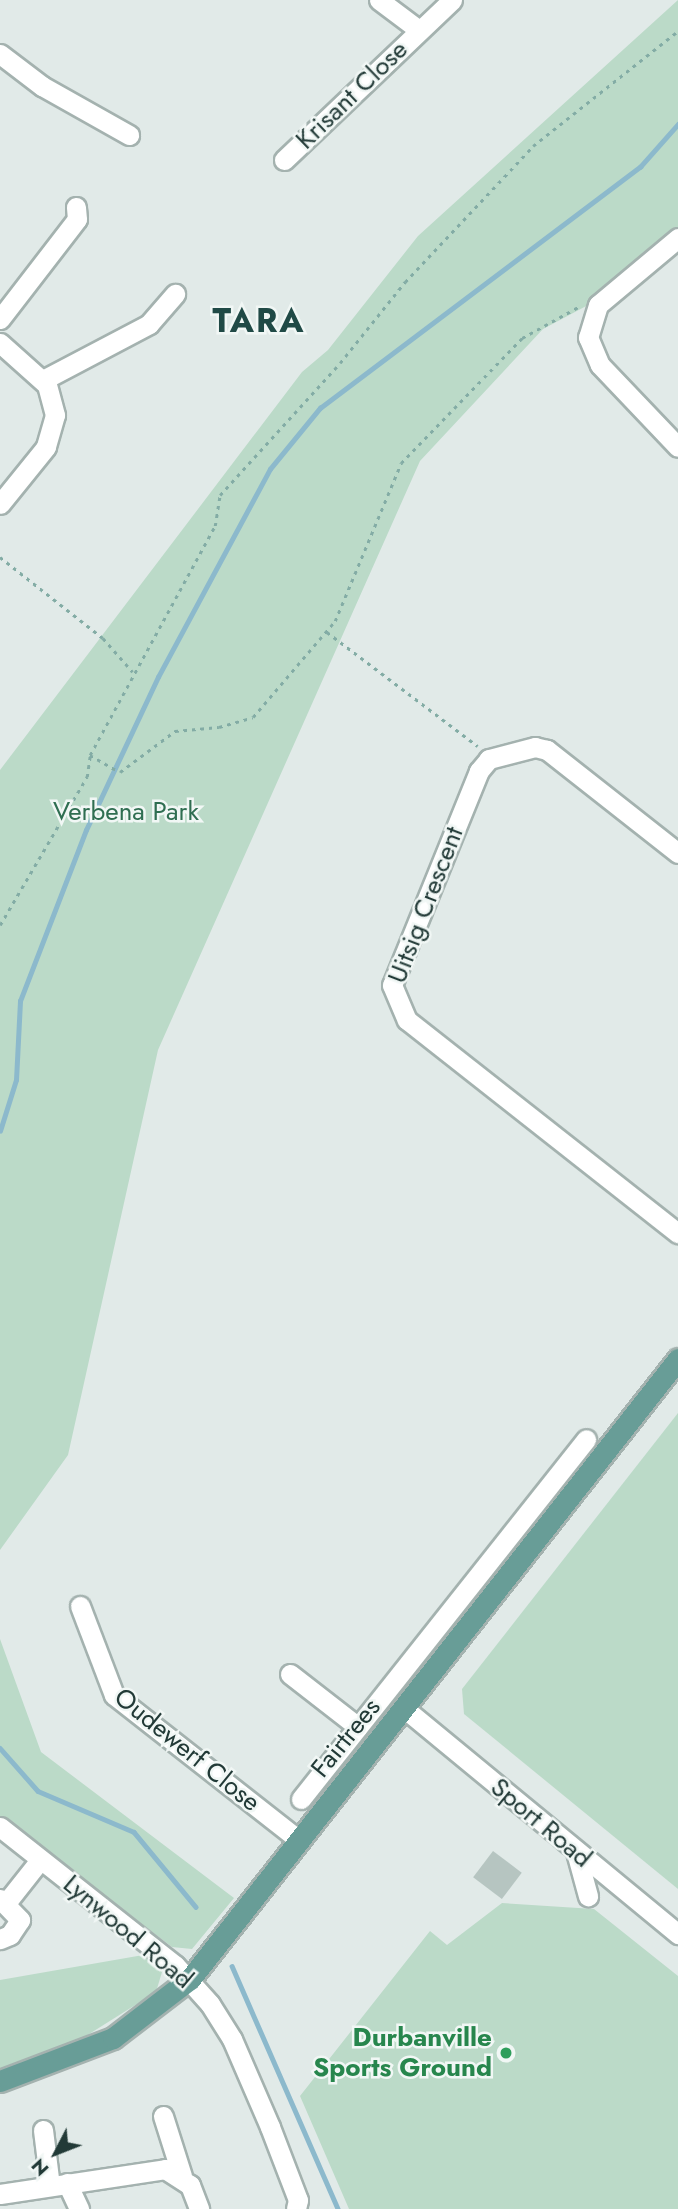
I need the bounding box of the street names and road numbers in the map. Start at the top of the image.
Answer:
street label: Krisant Close [290,34,414,156]
street label: Uitsig Crescent [382,822,470,988]
street label: Oudewerf Close [108,1682,266,1818]
street label: Fairtrees [305,1692,387,1784]
street label: Sport Road [484,1772,598,1874]
street label: Lynwood Road [57,1869,199,1995]

